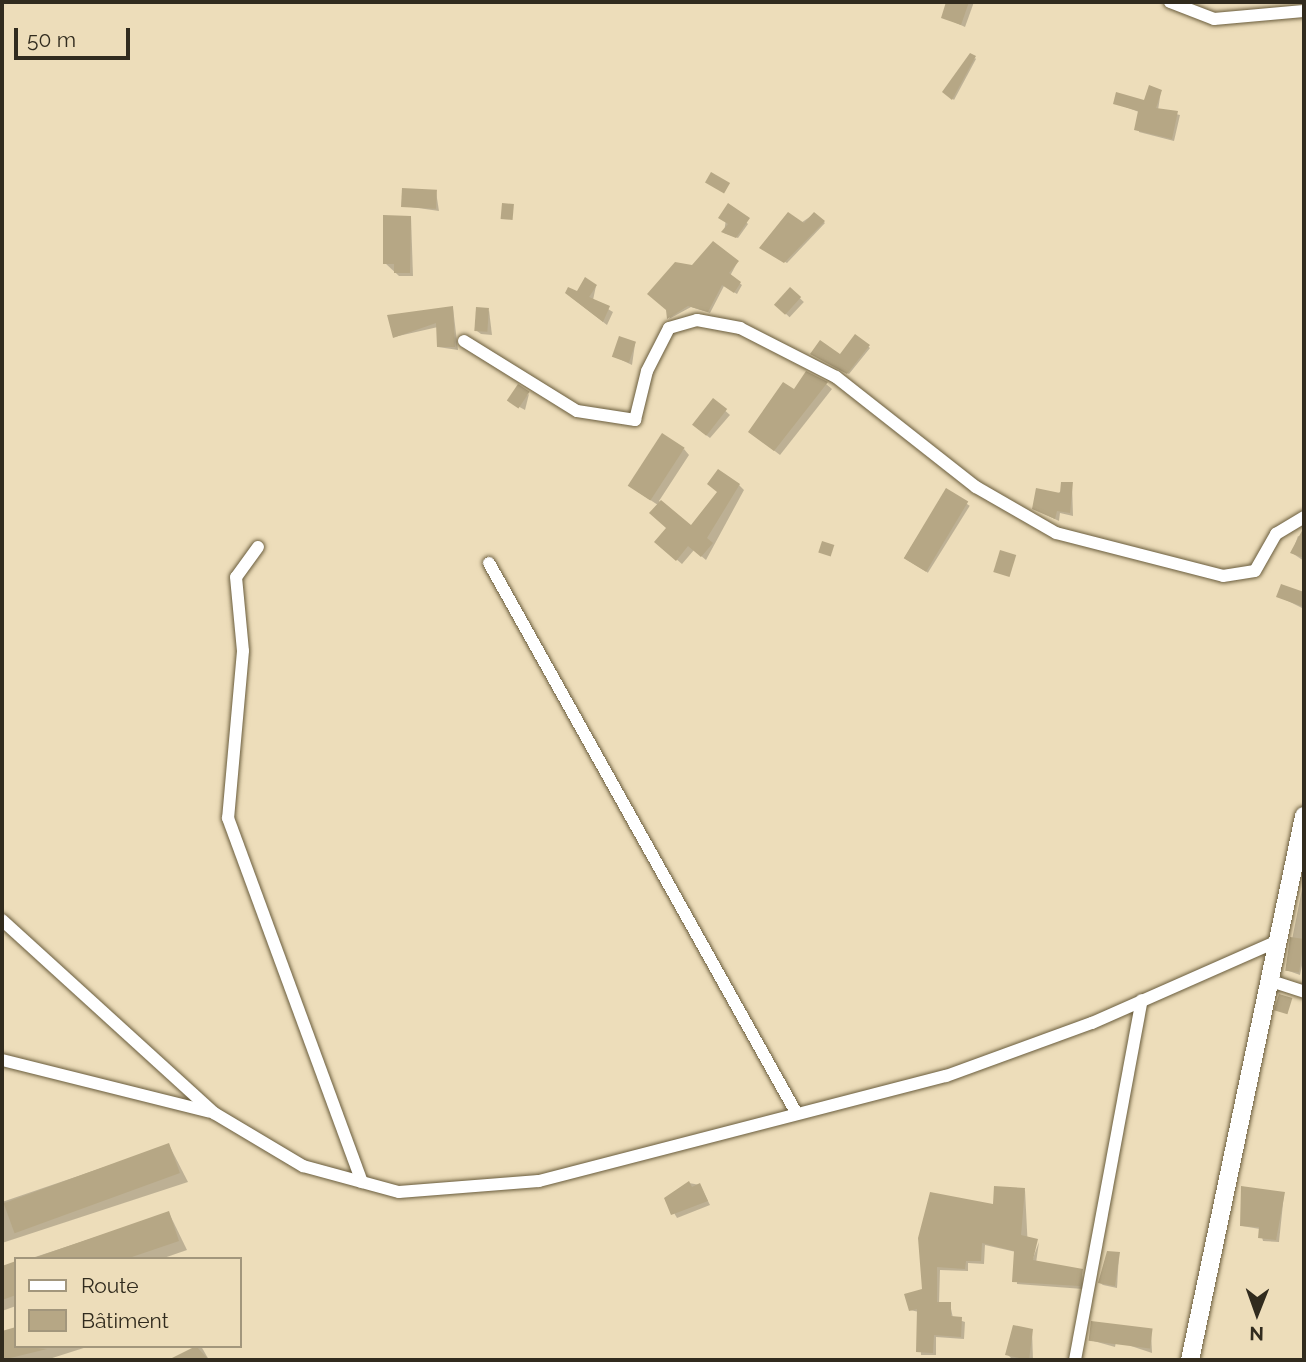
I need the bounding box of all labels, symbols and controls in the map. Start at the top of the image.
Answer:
scale bar [18,14,133,58]
text: 50 m [27,27,76,52]
legend [14,1257,242,1348]
text: Route [81,1273,139,1298]
north arrow [1222,1278,1292,1348]
text: Bâtiment [81,1308,169,1333]
text: N [1249,1323,1264,1345]

